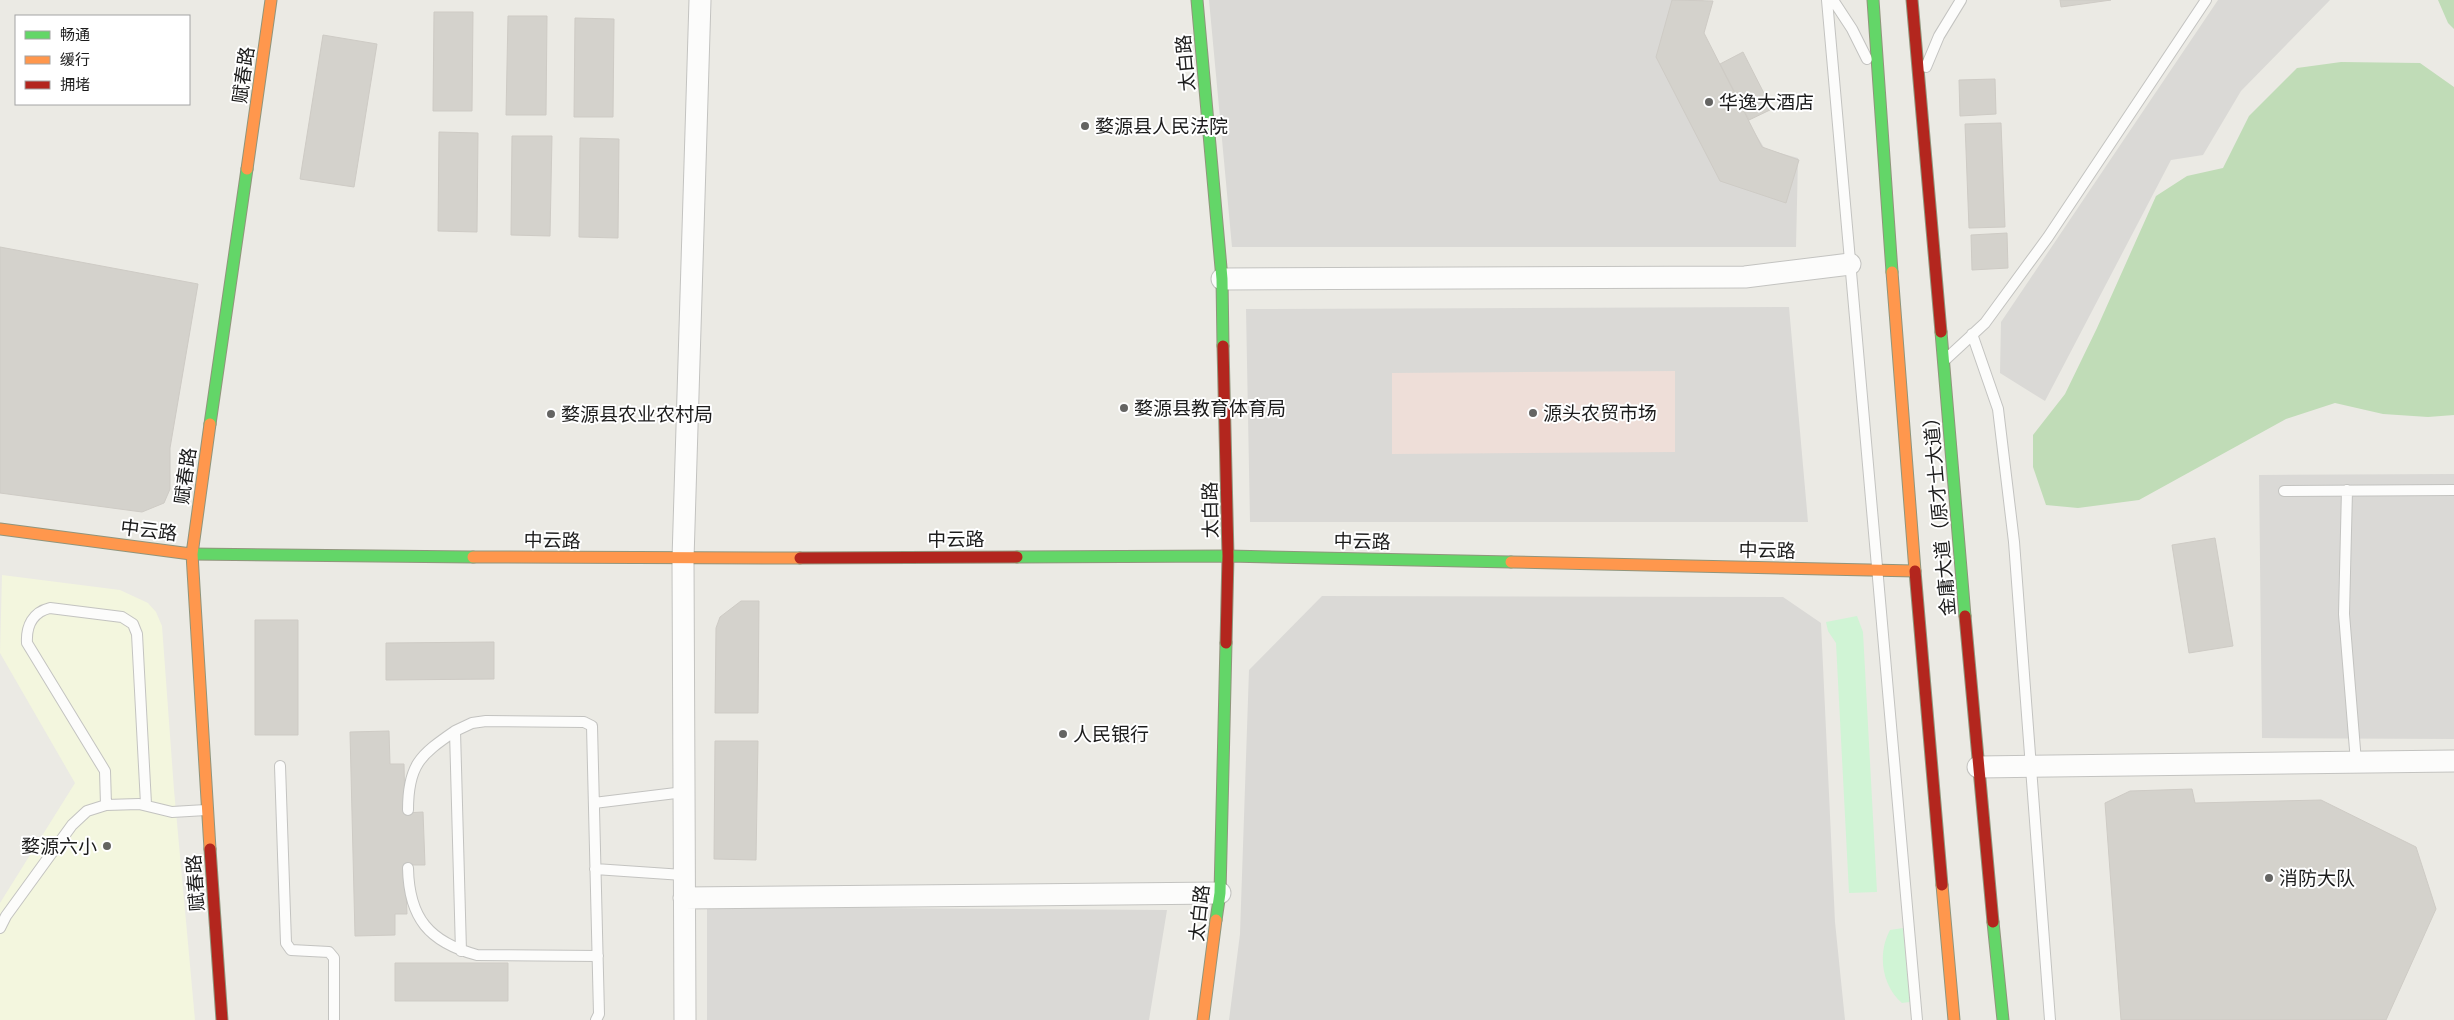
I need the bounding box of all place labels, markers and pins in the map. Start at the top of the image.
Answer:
place label: 华逸大酒店 [1719,90,1814,115]
marker: 华逸大酒店 [1703,96,1715,108]
place label: 婺源县人民法院 [1095,114,1228,139]
marker: 婺源县人民法院 [1079,120,1091,132]
place label: 婺源县教育体育局 [1134,396,1286,421]
place label: 源头农贸市场 [1543,401,1657,426]
place label: 婺源县农业农村局 [561,402,713,427]
marker: 婺源县教育体育局 [1118,402,1130,414]
marker: 源头农贸市场 [1527,407,1539,419]
marker: 婺源县农业农村局 [545,408,557,420]
place label: 人民银行 [1073,722,1149,747]
marker: 人民银行 [1057,728,1069,740]
place label: 婺源六小 [21,834,97,859]
marker: 婺源六小 [101,840,113,852]
place label: 消防大队 [2279,866,2355,891]
marker: 消防大队 [2263,872,2275,884]

